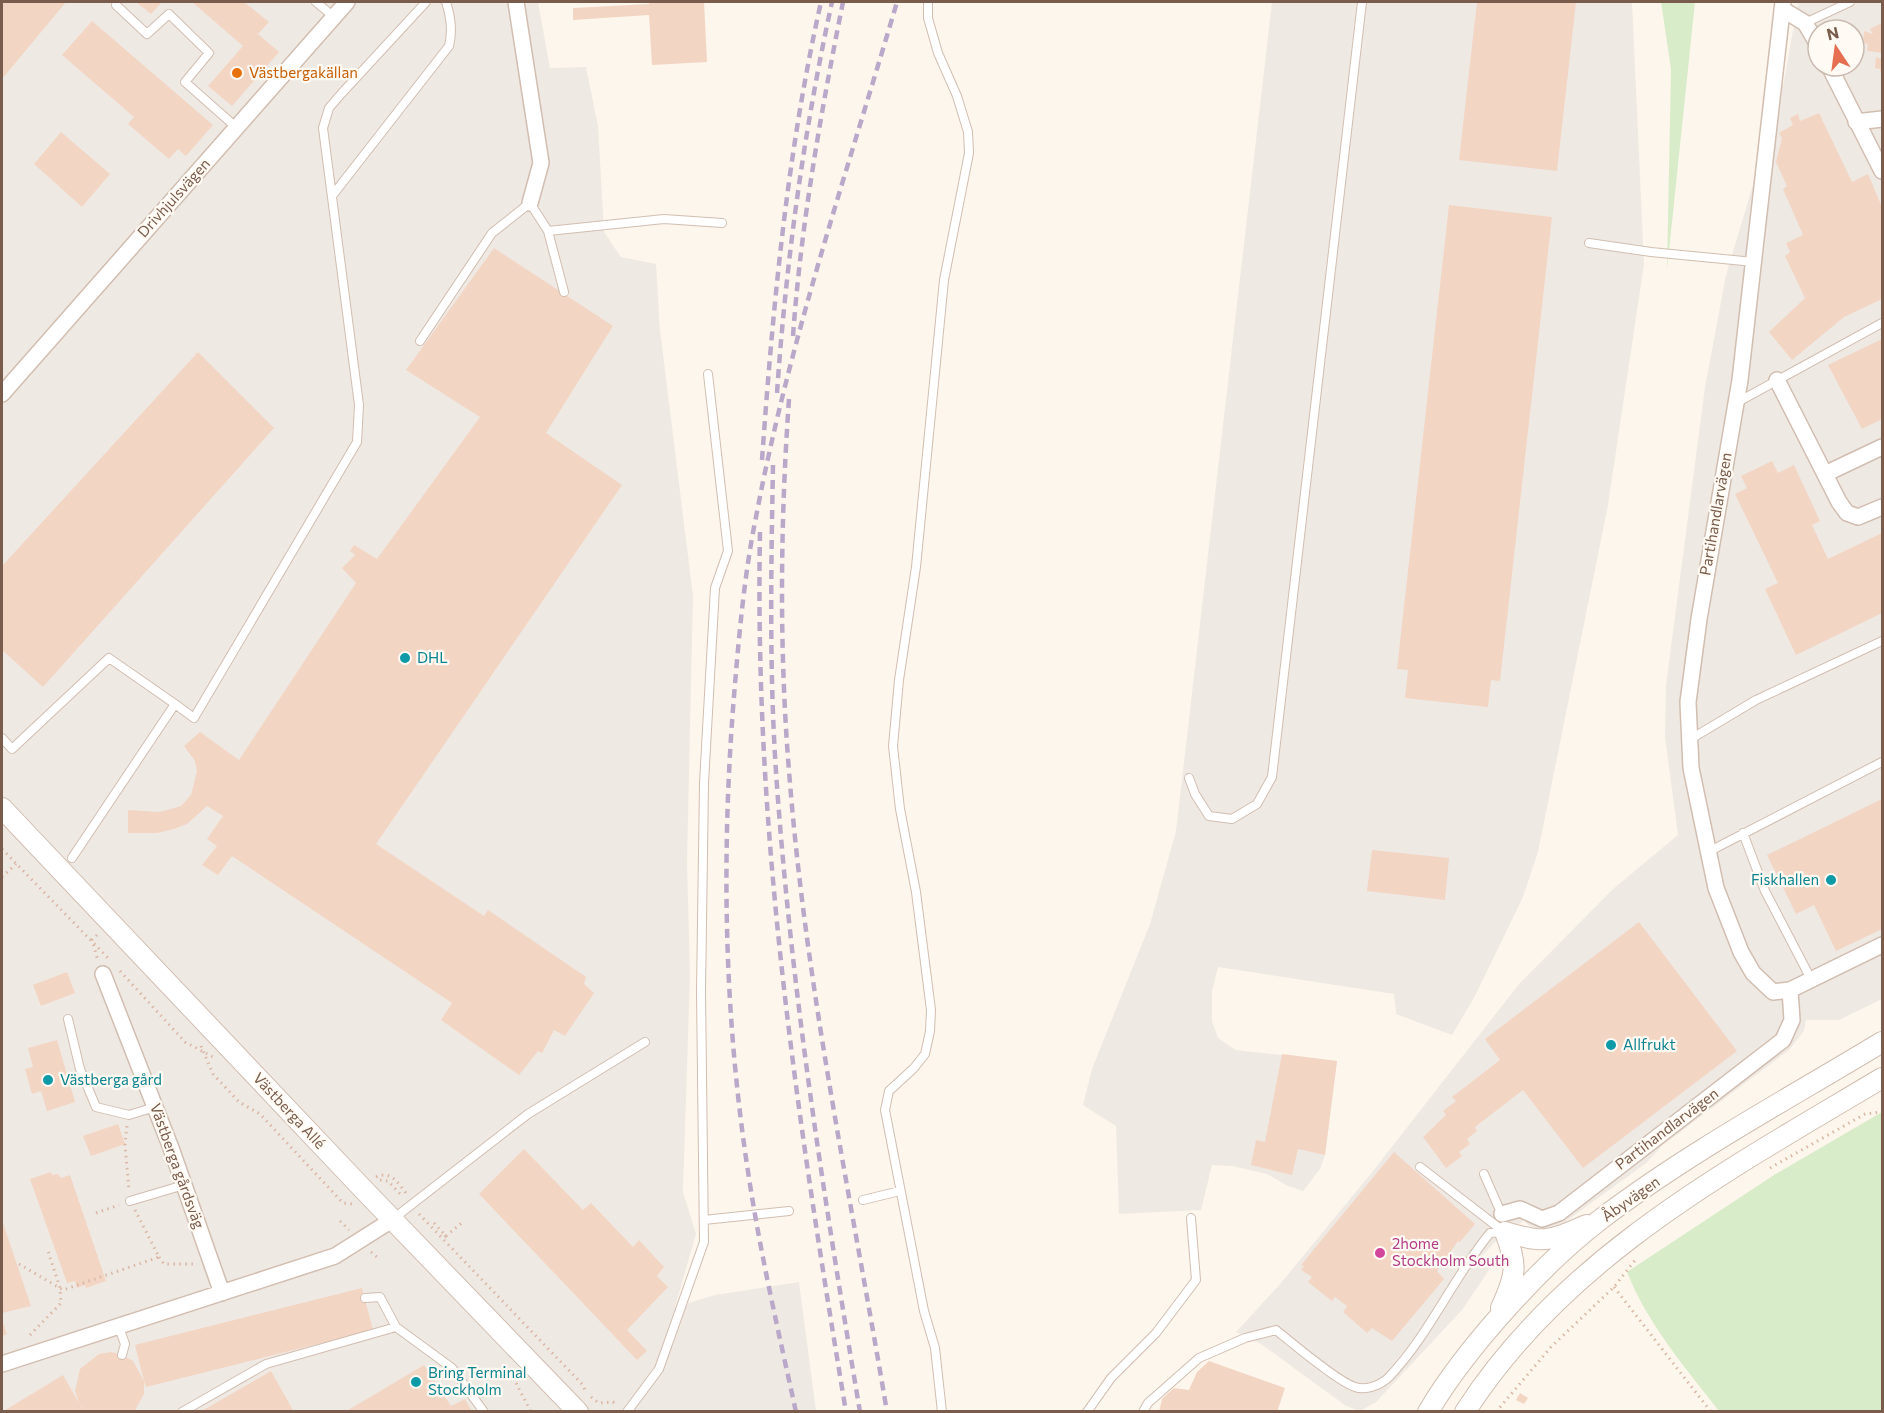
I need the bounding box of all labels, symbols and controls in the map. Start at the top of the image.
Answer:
north arrow [1806,18,1866,78]
text: N [1825,22,1840,44]
place label: Västbergakällan [249,63,358,81]
marker: Västbergakällan [230,66,244,80]
street label: Drivhjulsvägen [133,154,213,240]
street label: Partihandlarvägen [1695,451,1735,577]
place label: DHL [417,648,448,666]
marker: DHL [398,651,412,665]
place label: Fiskhallen [1751,870,1819,888]
marker: Fiskhallen [1824,873,1838,887]
place label: Allfrukt [1623,1035,1676,1053]
marker: Allfrukt [1604,1038,1618,1052]
street label: Västberga Allé [250,1068,330,1152]
place label: Västberga gård [60,1070,162,1088]
marker: Västberga gård [41,1073,55,1087]
street label: Partihandlarvägen [1611,1084,1721,1173]
street label: Västberga gårdsväg [147,1101,209,1231]
street label: Åbyvägen [1597,1171,1663,1225]
place label: 2home Stockholm South [1392,1234,1509,1269]
marker: 2home Stockholm South [1373,1246,1387,1260]
place label: Bring Terminal Stockholm [428,1363,527,1398]
marker: Bring Terminal Stockholm [409,1375,423,1389]

